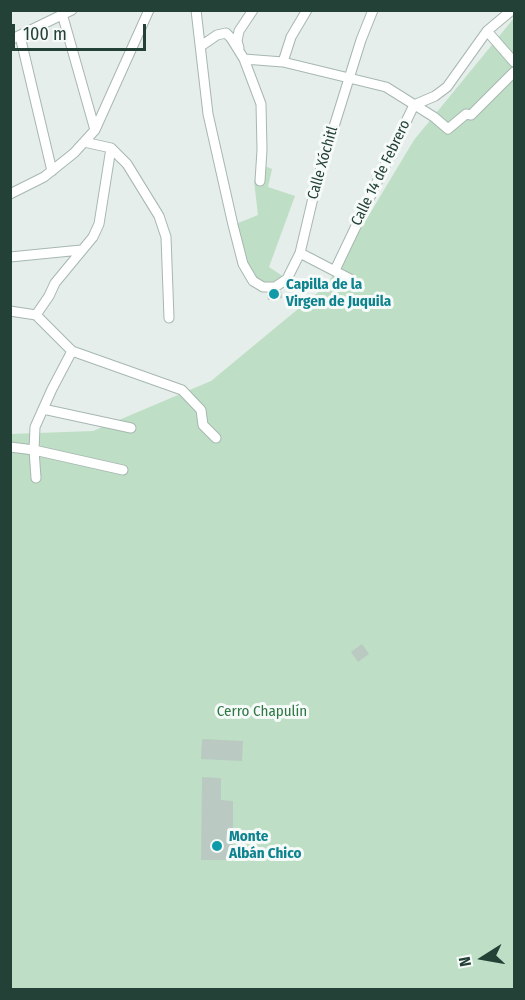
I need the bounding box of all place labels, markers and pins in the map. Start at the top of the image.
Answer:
place label: Capilla de la Virgen de Juquila [286,276,391,311]
marker: Capilla de la Virgen de Juquila [267,287,281,301]
place label: Monte Albán Chico [229,828,301,863]
marker: Monte Albán Chico [210,839,224,853]

